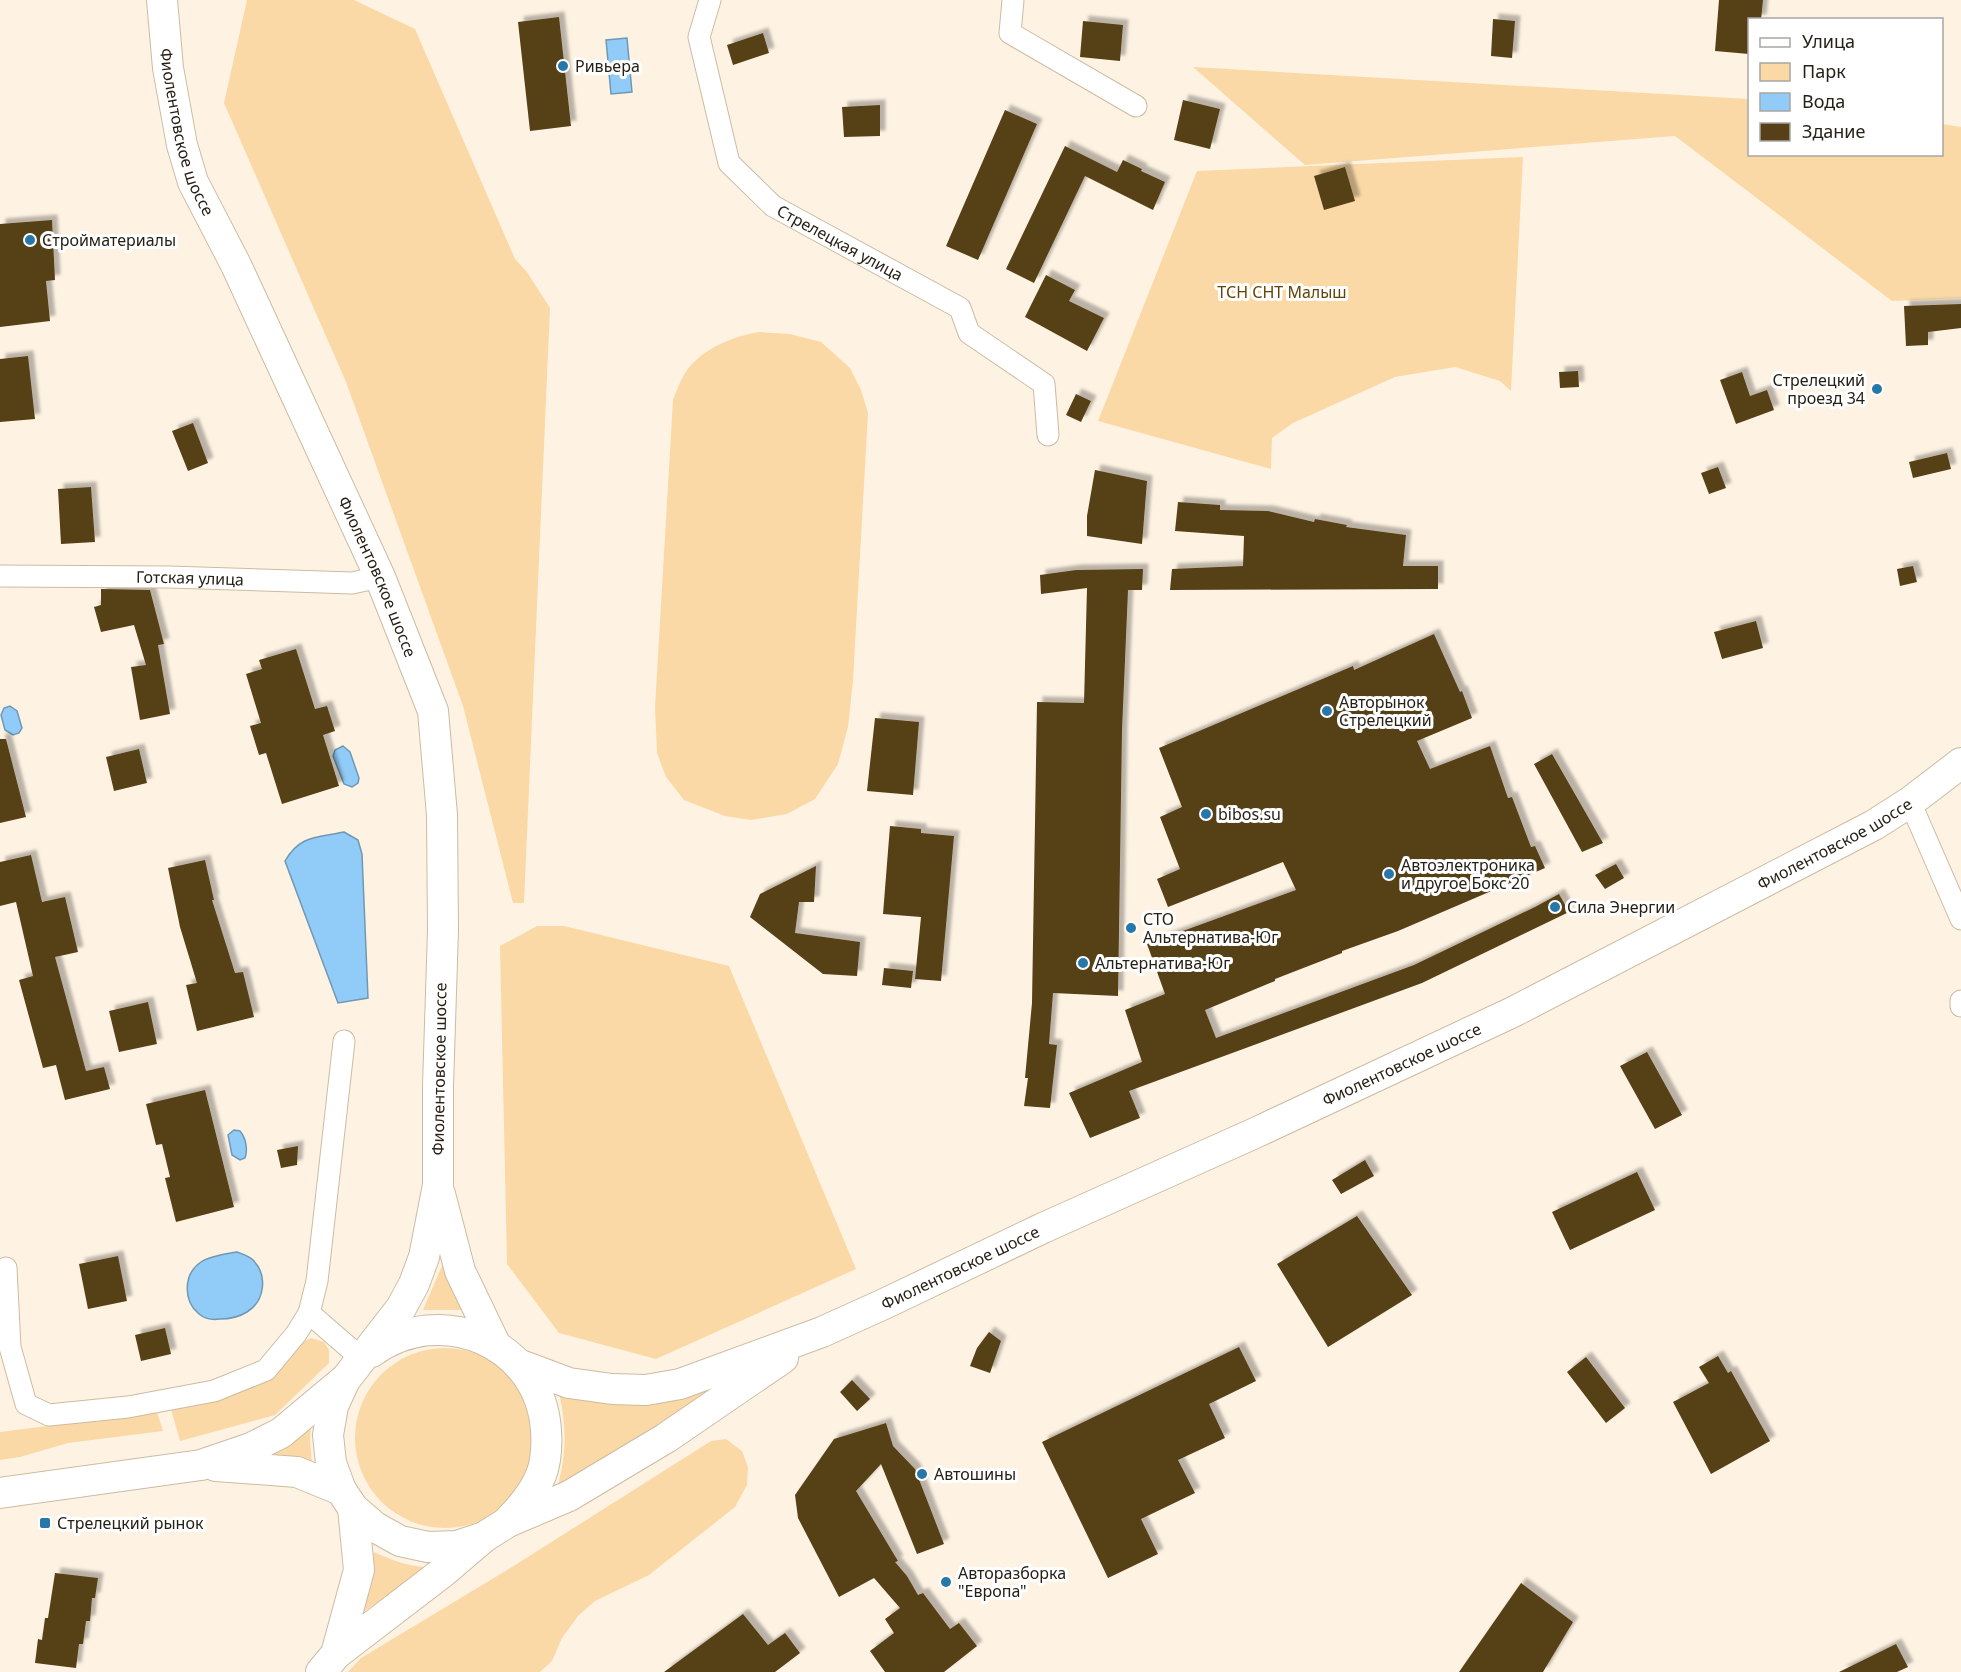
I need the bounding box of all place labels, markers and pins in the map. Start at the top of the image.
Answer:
place label: Ривьера [575,55,640,77]
marker: Ривьера [556,59,570,73]
place label: Стройматериалы [42,229,176,251]
marker: Стройматериалы [23,233,37,247]
place label: Стрелецкий проезд 34 [1772,369,1865,409]
marker: Стрелецкий проезд 34 [1870,382,1884,396]
place label: Авторынок Стрелецкий [1339,691,1432,731]
marker: Авторынок Стрелецкий [1320,704,1334,718]
place label: bibos.su [1218,803,1281,825]
marker: bibos.su [1199,807,1213,821]
place label: Автоэлектроника и другое Бокс 20 [1401,854,1535,894]
marker: Автоэлектроника и другое Бокс 20 [1382,867,1396,881]
place label: Сила Энергии [1567,896,1675,918]
marker: Сила Энергии [1548,900,1562,914]
place label: СТО Альтернатива-Юг [1143,908,1278,948]
marker: СТО Альтернатива-Юг [1124,921,1138,935]
place label: Альтернатива-Юг [1095,952,1230,974]
marker: Альтернатива-Юг [1076,956,1090,970]
place label: Автошины [934,1463,1016,1485]
marker: Автошины [915,1467,929,1481]
place label: Стрелецкий рынок [57,1512,204,1534]
marker: Стрелецкий рынок [38,1516,52,1530]
place label: Авторазборка "Европа" [958,1562,1066,1602]
marker: Авторазборка "Европа" [939,1575,953,1589]

